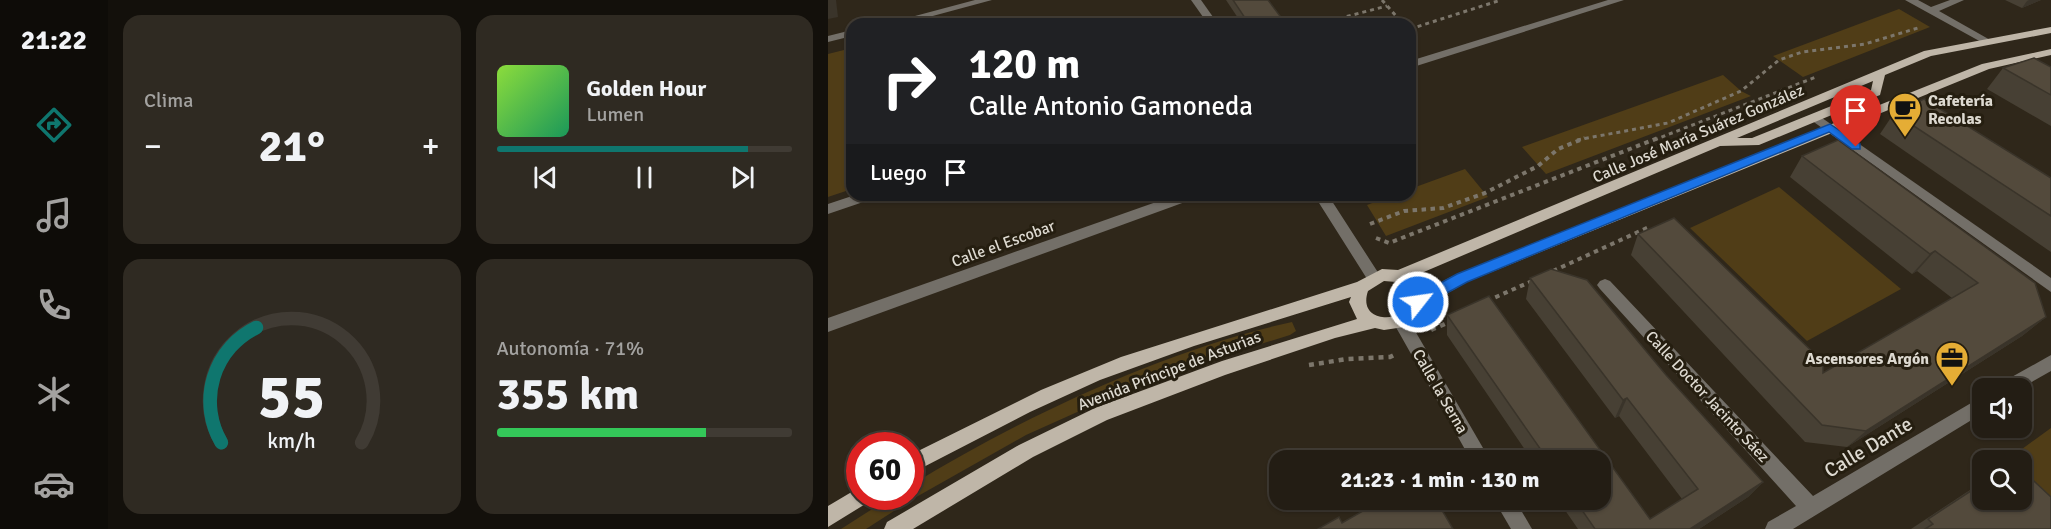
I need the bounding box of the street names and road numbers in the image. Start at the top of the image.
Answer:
street label: Calle José María Suárez González [1590,80,1807,188]
street label: Calle el Escobar [949,216,1058,272]
street label: Avenida Príncipe de Asturias [1075,327,1264,415]
street label: Calle Doctor Jacinto Sáez [1641,327,1773,467]
street label: Calle la Serna [1408,346,1472,437]
street label: Calle Dante [1820,411,1917,484]

